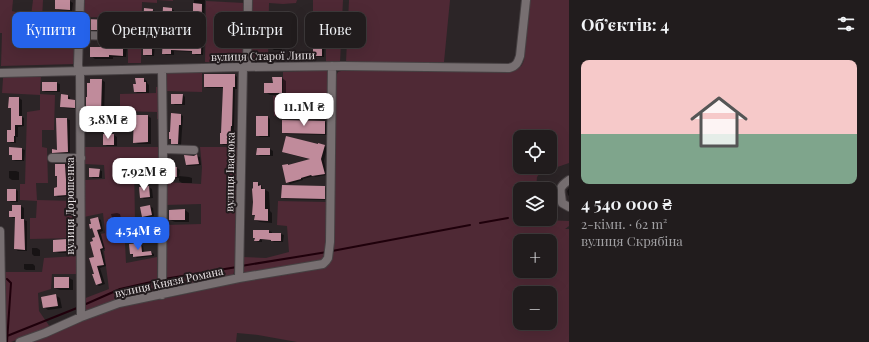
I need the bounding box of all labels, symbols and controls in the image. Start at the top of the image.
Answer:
chip: Купити [12,12,90,48]
chip: Орендувати [98,12,206,48]
chip: Фільтри [214,12,297,48]
chip: Нове [305,12,366,48]
text: Об’єктів: 4 [581,13,669,35]
icon: filters [835,13,857,35]
street label: вулиця Старої Липи [211,47,315,64]
icon: home [683,86,755,158]
pin: 11.1M ₴ [267,93,341,127]
text: 11.1M ₴ [284,97,324,114]
pin: 3.8M ₴ [75,106,141,140]
text: 3.8M ₴ [88,110,128,127]
map controls [513,130,557,330]
button: locate [513,130,557,174]
street label: вулиця Івасюка [221,131,238,212]
street label: вулиця Дорошенка [62,157,77,255]
pin: 7.92M ₴ [107,158,181,192]
text: 7.92M ₴ [121,162,167,179]
button: layers [513,182,557,226]
text: 4 540 000 ₴ [581,192,672,214]
text: 2-кімн. · 62 m² [581,215,667,232]
pin: 4.54M ₴ [101,217,175,251]
text: 4.54M ₴ [115,221,161,238]
text: вулиця Скрябіна [581,232,683,249]
button: + [513,234,557,278]
street label: вулиця Князя Романа [113,263,225,300]
button: − [513,286,557,330]

